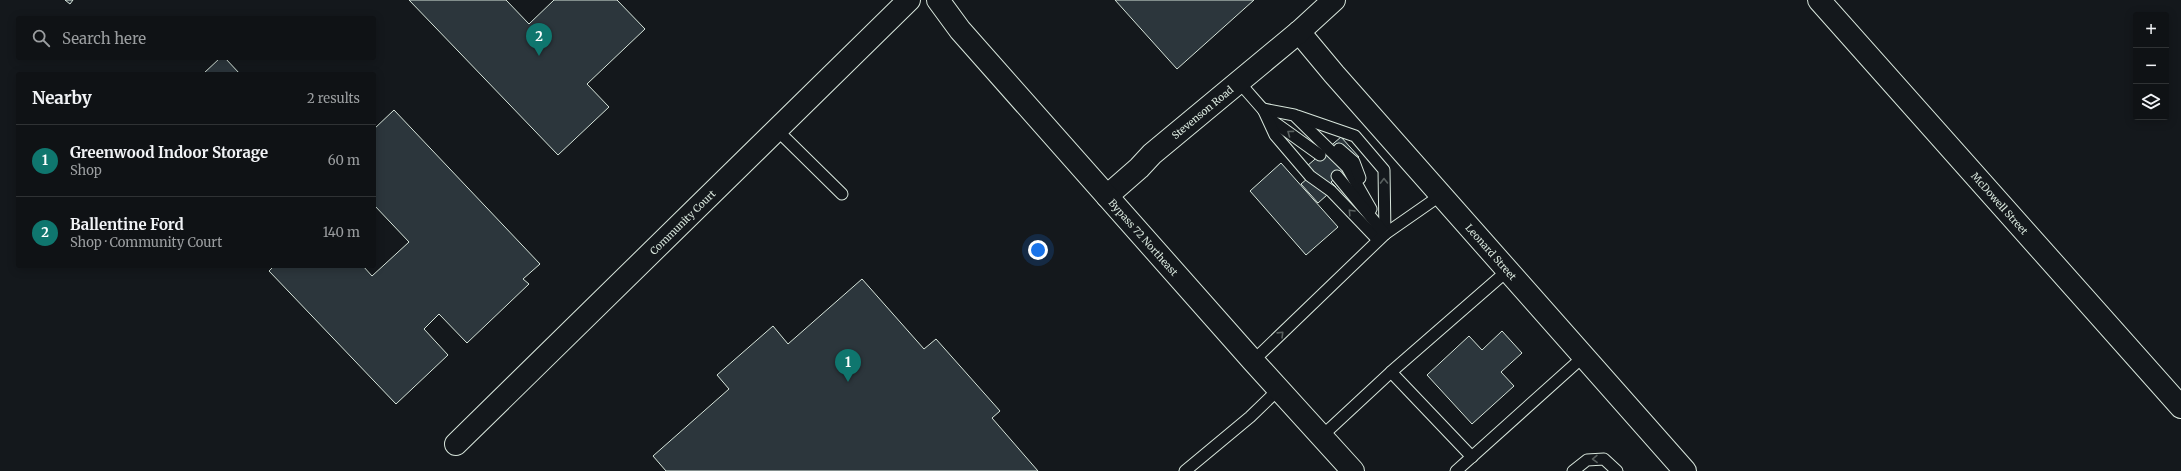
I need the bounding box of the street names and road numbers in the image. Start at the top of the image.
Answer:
street label: Stevenson Road [1169,83,1236,142]
street label: McDowell Street [1969,169,2031,237]
street label: Community Court [647,187,718,257]
street label: Bypass 72 Northeast [1106,196,1181,278]
street label: Leonard Street [1463,221,1520,283]

